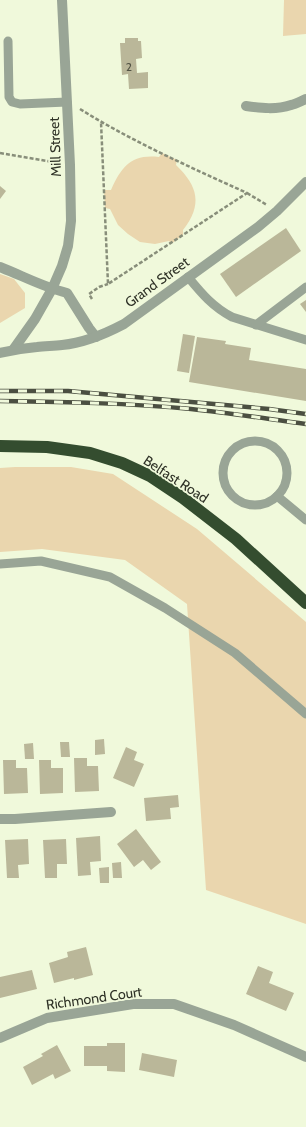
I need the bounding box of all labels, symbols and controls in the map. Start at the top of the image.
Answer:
house number: 2 [126,59,132,74]
street label: Mill Street [45,116,65,177]
street label: Grand Street [121,252,193,311]
street label: Belfast Road [140,451,212,507]
street label: Richmond Court [45,982,143,1014]

